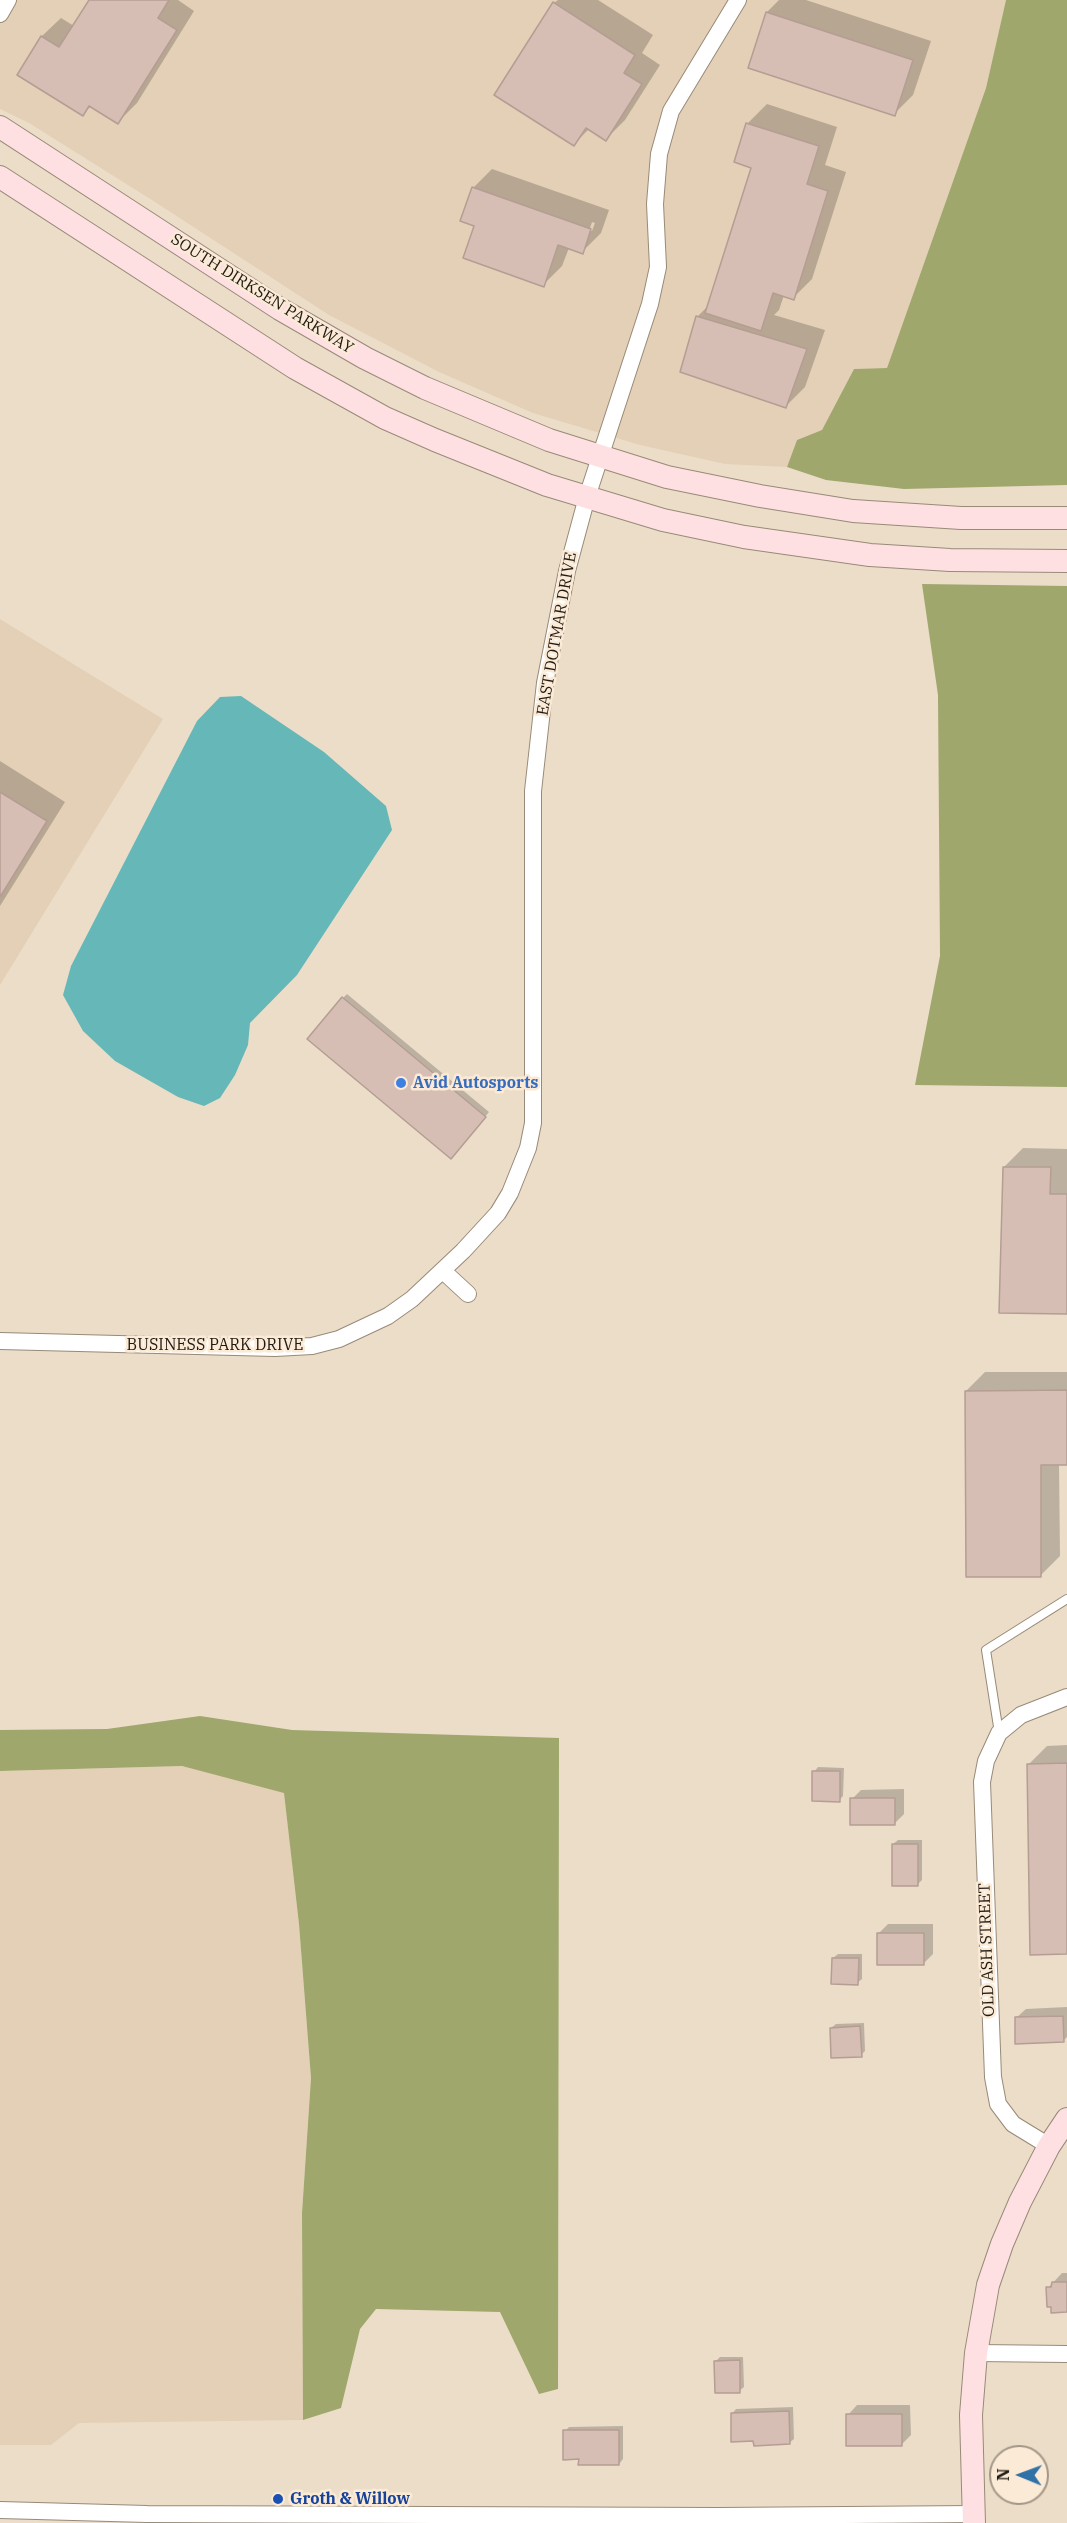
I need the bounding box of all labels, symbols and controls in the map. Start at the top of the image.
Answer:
street label: SOUTH DIRKSEN PARKWAY [167,230,357,358]
street label: EAST DOTMAR DRIVE [533,551,581,717]
place label: Avid Autosports [413,1073,538,1093]
marker: Avid Autosports [394,1076,408,1090]
street label: BUSINESS PARK DRIVE [126,1335,304,1355]
street label: OLD ASH STREET [975,1883,999,2017]
north arrow [989,2445,1049,2505]
text: N [993,2468,1013,2481]
place label: Groth & Willow [290,2489,410,2509]
marker: Groth & Willow [271,2492,285,2506]

